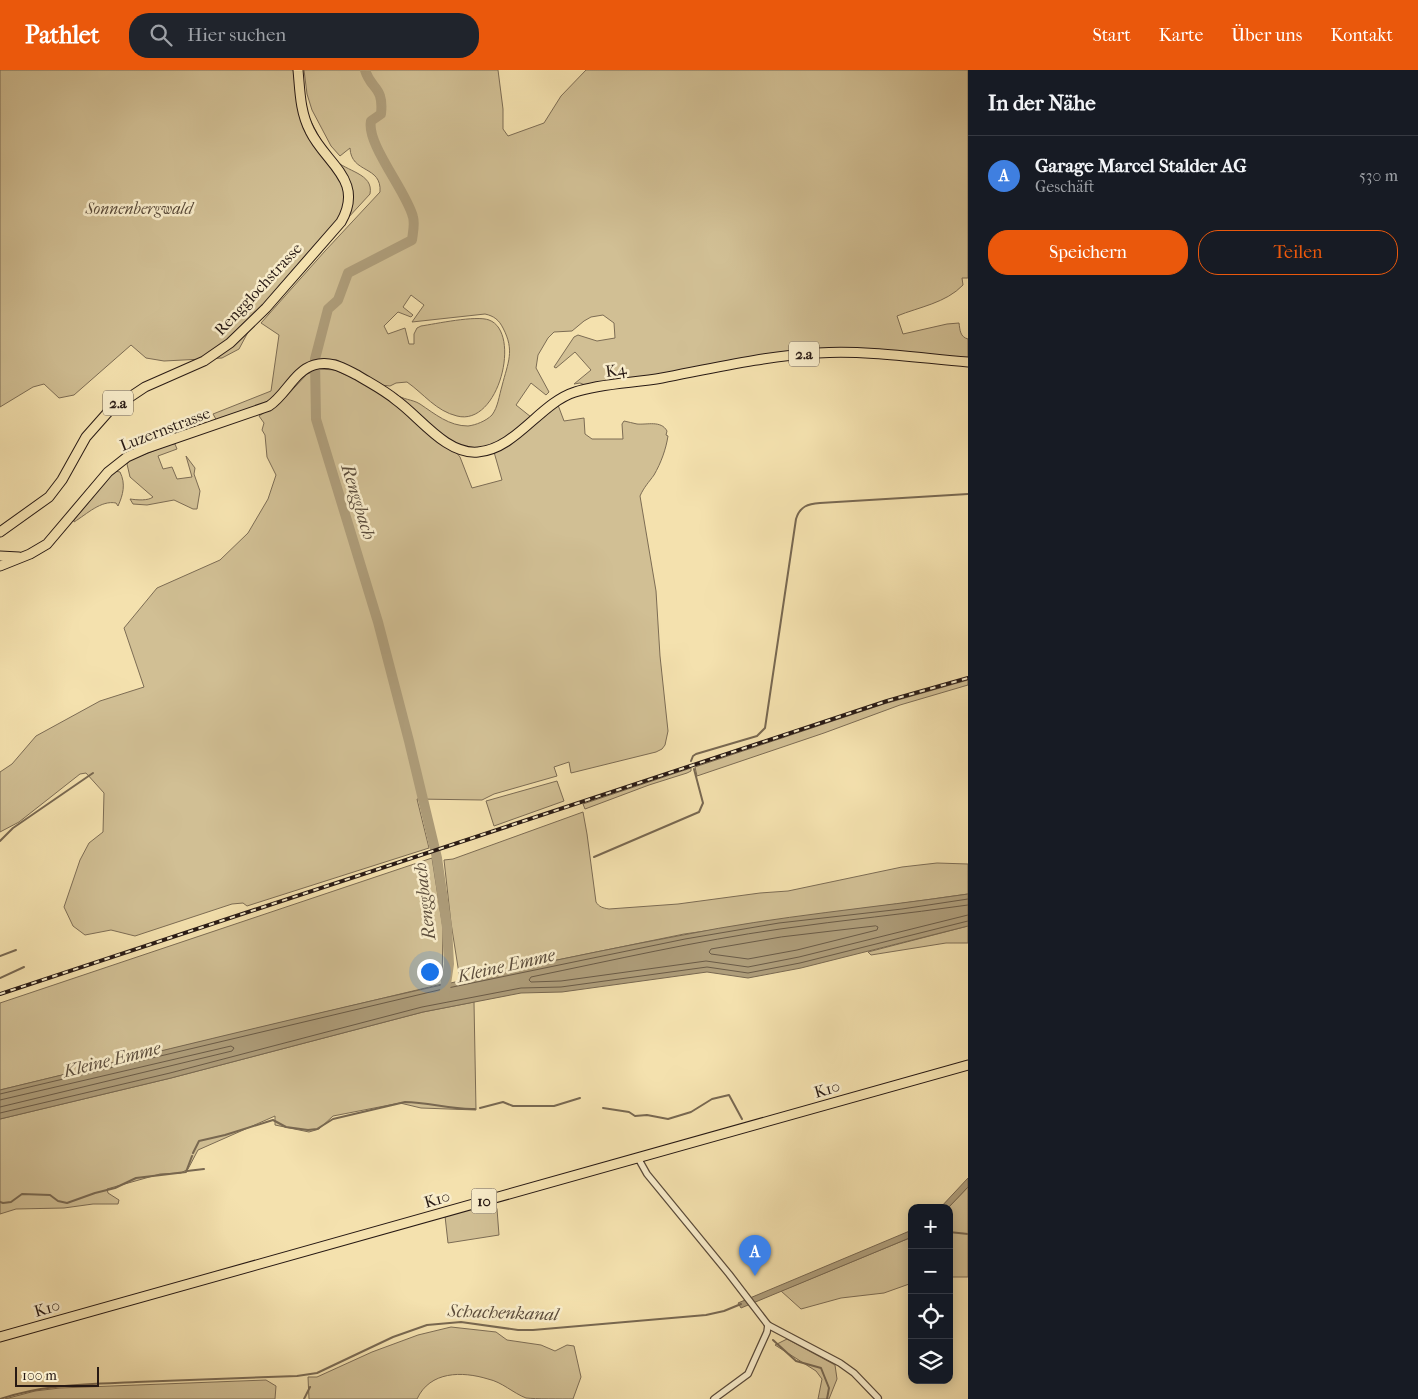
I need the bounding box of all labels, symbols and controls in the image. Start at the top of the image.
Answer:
search box [129,13,479,58]
text: Pathlet [25,21,99,49]
icon: search [147,21,175,49]
text: Hier suchen [187,24,286,46]
text: Start [1092,25,1131,46]
text: Karte [1159,25,1203,46]
text: Über uns [1231,25,1302,46]
text: Kontakt [1330,25,1393,46]
text: In der Nähe [988,91,1096,115]
text: Garage Marcel Stalder AG [1035,155,1247,177]
text: A [999,166,1009,185]
text: 530 m [1359,166,1398,185]
text: Geschäft [1035,177,1095,196]
park label: Sonnenbergwald [84,199,194,218]
button: Speichern [988,230,1188,275]
button: Teilen [1198,230,1398,275]
street label: Rengglochstrasse [210,239,306,339]
road number: 2.a [789,342,819,366]
street label: K4 [604,359,628,381]
road number: 2.a [103,390,133,416]
street label: Luzernstrasse [117,403,213,455]
water label: Renggbach [336,461,379,542]
water label: Renggbach [410,861,440,942]
water label: Kleine Emme [453,944,558,988]
your location [417,959,443,985]
water label: Kleine Emme [59,1038,164,1083]
street label: K10 [812,1076,842,1102]
street label: K10 [422,1186,452,1212]
road number: 10 [472,1188,496,1214]
map controls [908,1204,953,1384]
button: + [908,1204,953,1249]
pin: A [739,1235,771,1276]
button: − [908,1249,953,1294]
button: locate [908,1294,953,1339]
street label: K10 [32,1295,62,1321]
water label: Schachenkanal [446,1301,561,1326]
button: layers [908,1339,953,1384]
scale bar [15,1364,99,1387]
text: 100 m [22,1367,57,1384]

